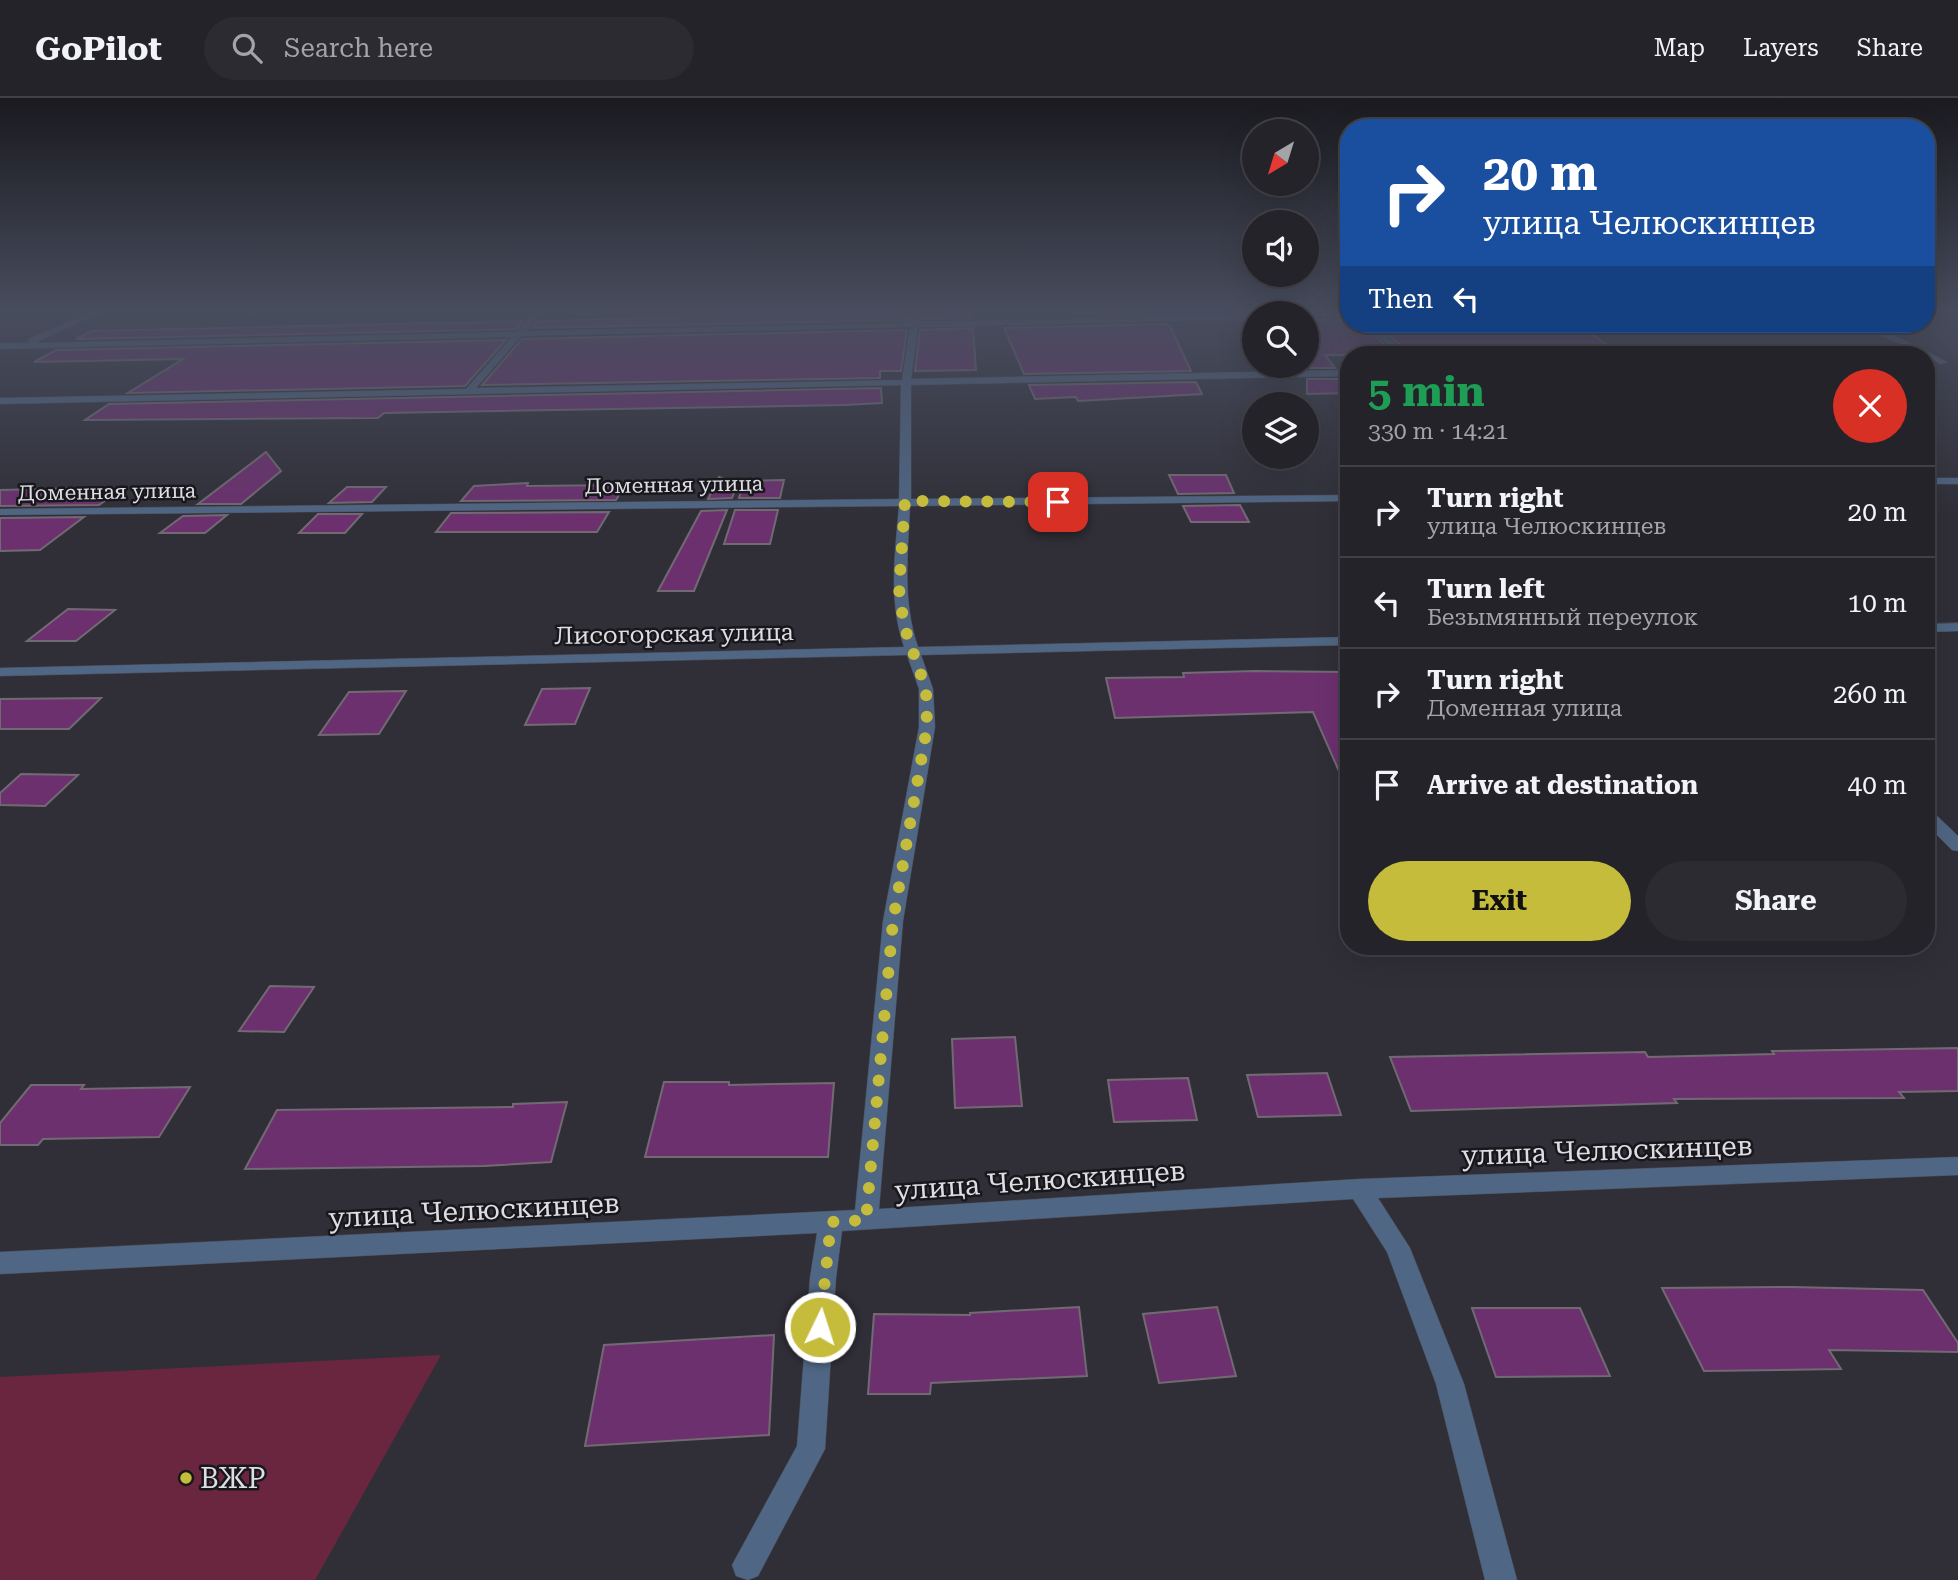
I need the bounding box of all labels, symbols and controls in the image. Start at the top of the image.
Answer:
search box [204,17,694,80]
text: GoPilot [35,29,162,68]
icon: search [228,29,266,67]
text: Search here [284,33,433,63]
text: Map [1654,34,1705,62]
text: Layers [1743,34,1819,62]
text: Share [1857,34,1923,62]
north arrow [1242,119,1320,196]
map controls [1242,119,1319,469]
text: 20 m [1483,145,1598,202]
icon: right [1368,147,1459,238]
text: улица Челюскинцев [1483,204,1816,242]
button: sound [1242,210,1319,287]
icon: left [1447,280,1485,318]
text: Then [1368,284,1433,314]
button: search [1242,301,1319,378]
text: 5 min [1368,367,1485,416]
button: close [1833,369,1907,443]
button: layers [1242,392,1319,469]
text: 330 m · 14:21 [1368,418,1508,445]
street label: Доменная улица [585,471,764,499]
pin [1028,472,1088,532]
street label: Доменная улица [18,478,197,506]
icon: arrive [1039,483,1077,521]
text: Turn right [1427,483,1563,513]
icon: right [1368,493,1406,531]
text: 20 m [1848,497,1907,527]
text: улица Челюскинцев [1427,513,1667,540]
text: Turn left [1427,574,1545,604]
icon: left [1368,584,1406,622]
text: 10 m [1848,588,1907,618]
text: Безымянный переулок [1427,604,1698,631]
street label: Лисогорская улица [554,618,794,650]
text: Turn right [1427,665,1563,695]
icon: right [1368,675,1406,713]
text: 260 m [1833,679,1907,709]
text: Доменная улица [1427,695,1622,722]
icon: arrive [1368,766,1406,804]
text: Arrive at destination [1427,770,1698,800]
text: 40 m [1848,770,1907,800]
button: Exit [1368,861,1631,941]
button: Share [1645,861,1907,941]
street label: улица Челюскинцев [1461,1129,1753,1172]
street label: улица Челюскинцев [893,1154,1187,1207]
street label: улица Челюскинцев [328,1186,620,1235]
position arrow [783,1290,857,1364]
place label: ВЖР [200,1462,266,1495]
marker: ВЖР [178,1470,194,1486]

